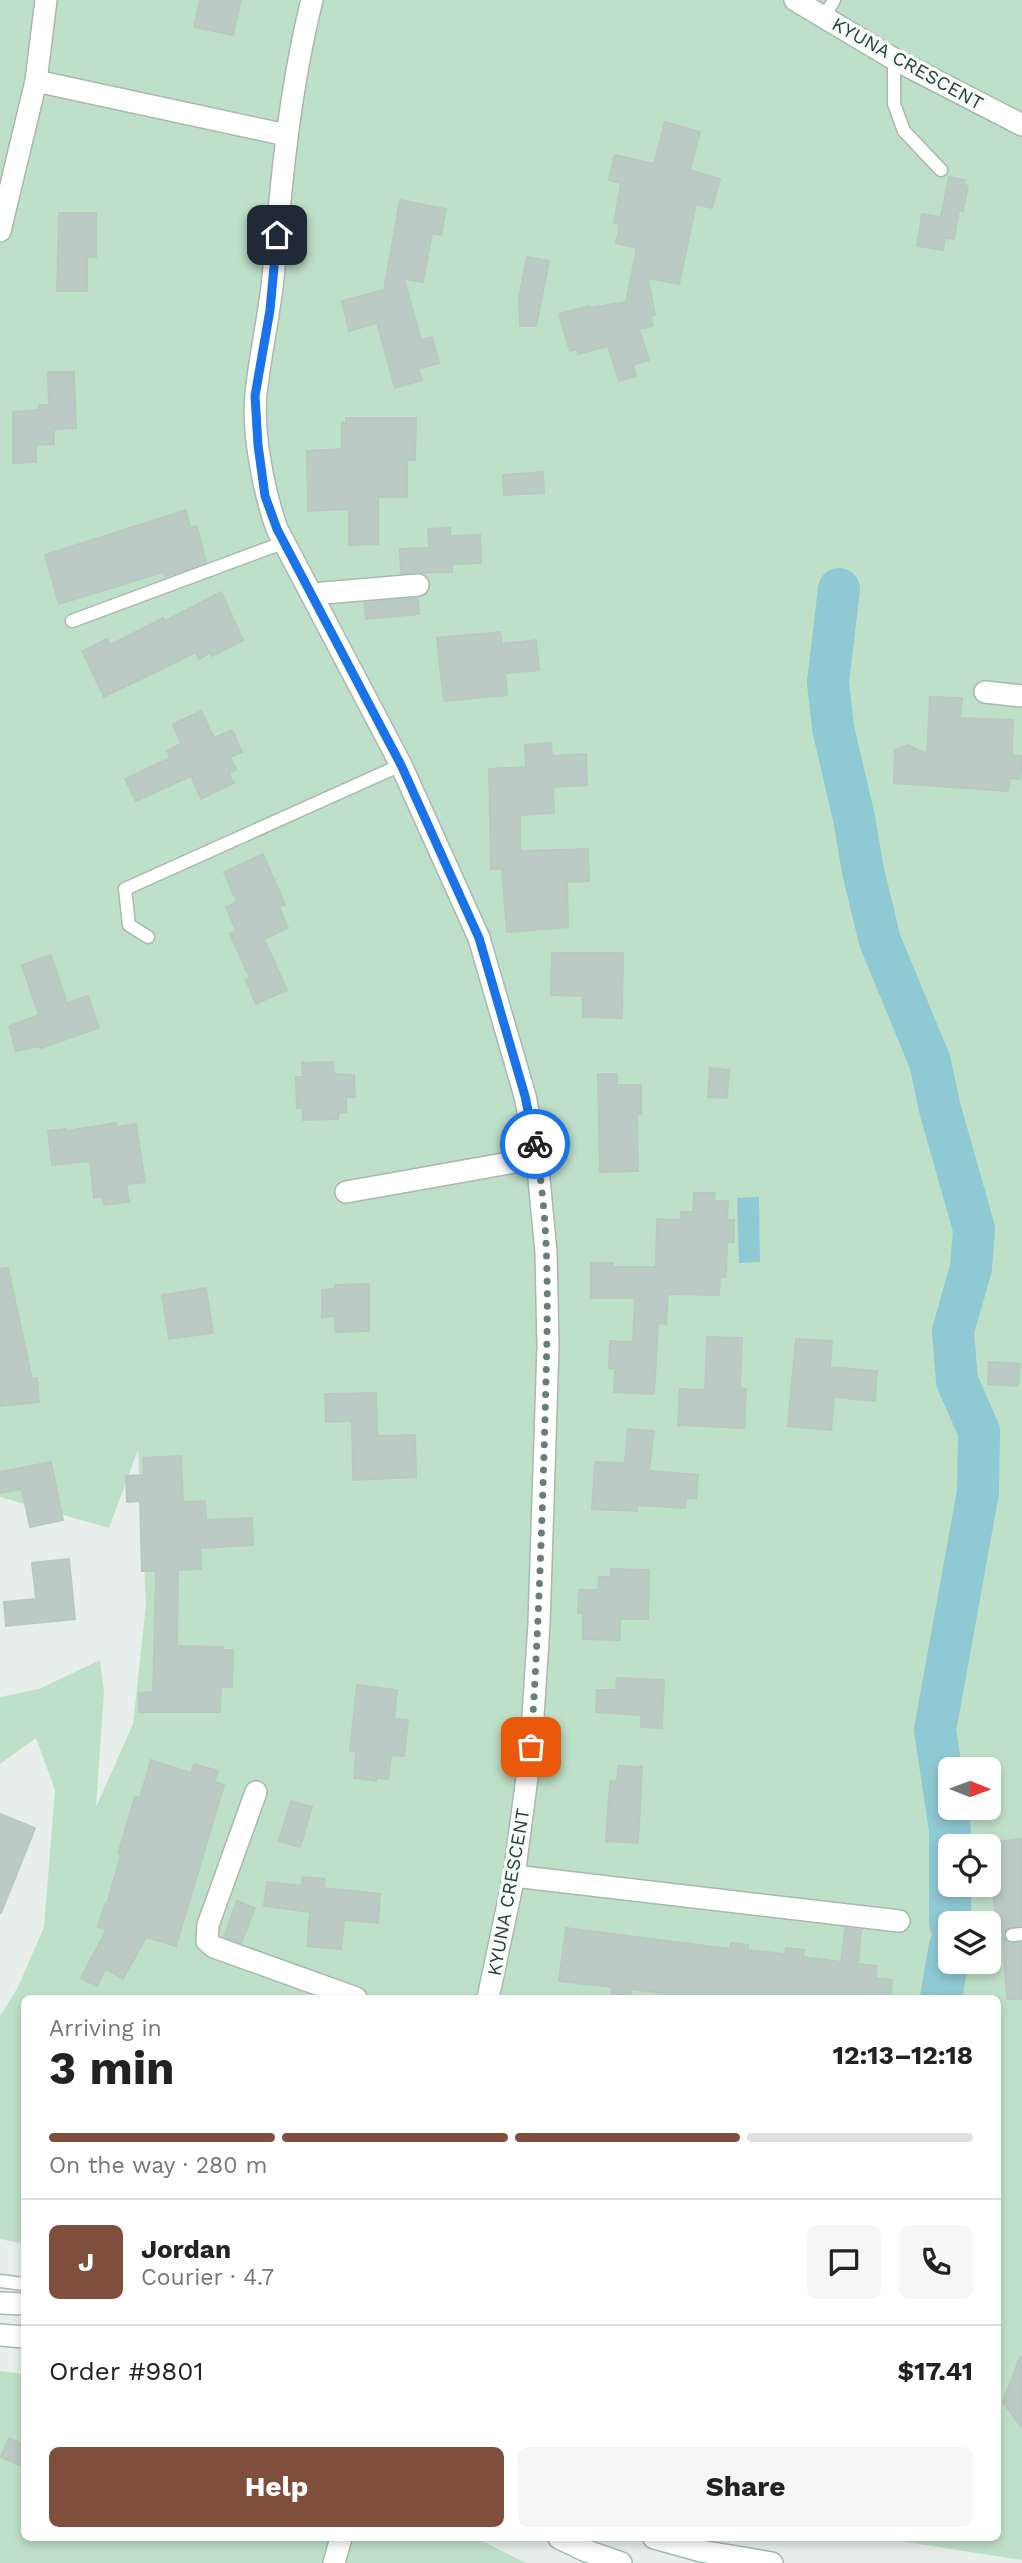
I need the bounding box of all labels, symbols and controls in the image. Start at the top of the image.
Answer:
street label: KYUNA CRESCENT [828,12,987,115]
pin [247,205,307,265]
icon: home [258,216,296,254]
courier [500,1109,570,1179]
icon: bike [516,1125,554,1163]
pin [501,1717,561,1777]
icon: bag [512,1728,550,1766]
north arrow [938,1757,1001,1820]
map controls [938,1757,1001,1974]
street label: KYUNA CRESCENT [482,1807,535,1978]
button: locate [938,1834,1001,1897]
button: layers [938,1911,1001,1974]
text: Arriving in [49,2015,162,2042]
text: 12:13–12:18 [833,2040,973,2070]
text: 3 min [49,2041,175,2095]
text: On the way · 280 m [49,2152,267,2179]
button: chat [807,2225,881,2299]
button: phone [899,2225,973,2299]
text: Jordan [141,2234,231,2264]
text: J [78,2247,94,2277]
text: Courier · 4.7 [141,2264,274,2291]
text: Order #9801 [49,2356,204,2386]
text: $17.41 [898,2356,973,2386]
button: Help [49,2447,504,2527]
button: Share [518,2447,973,2527]

